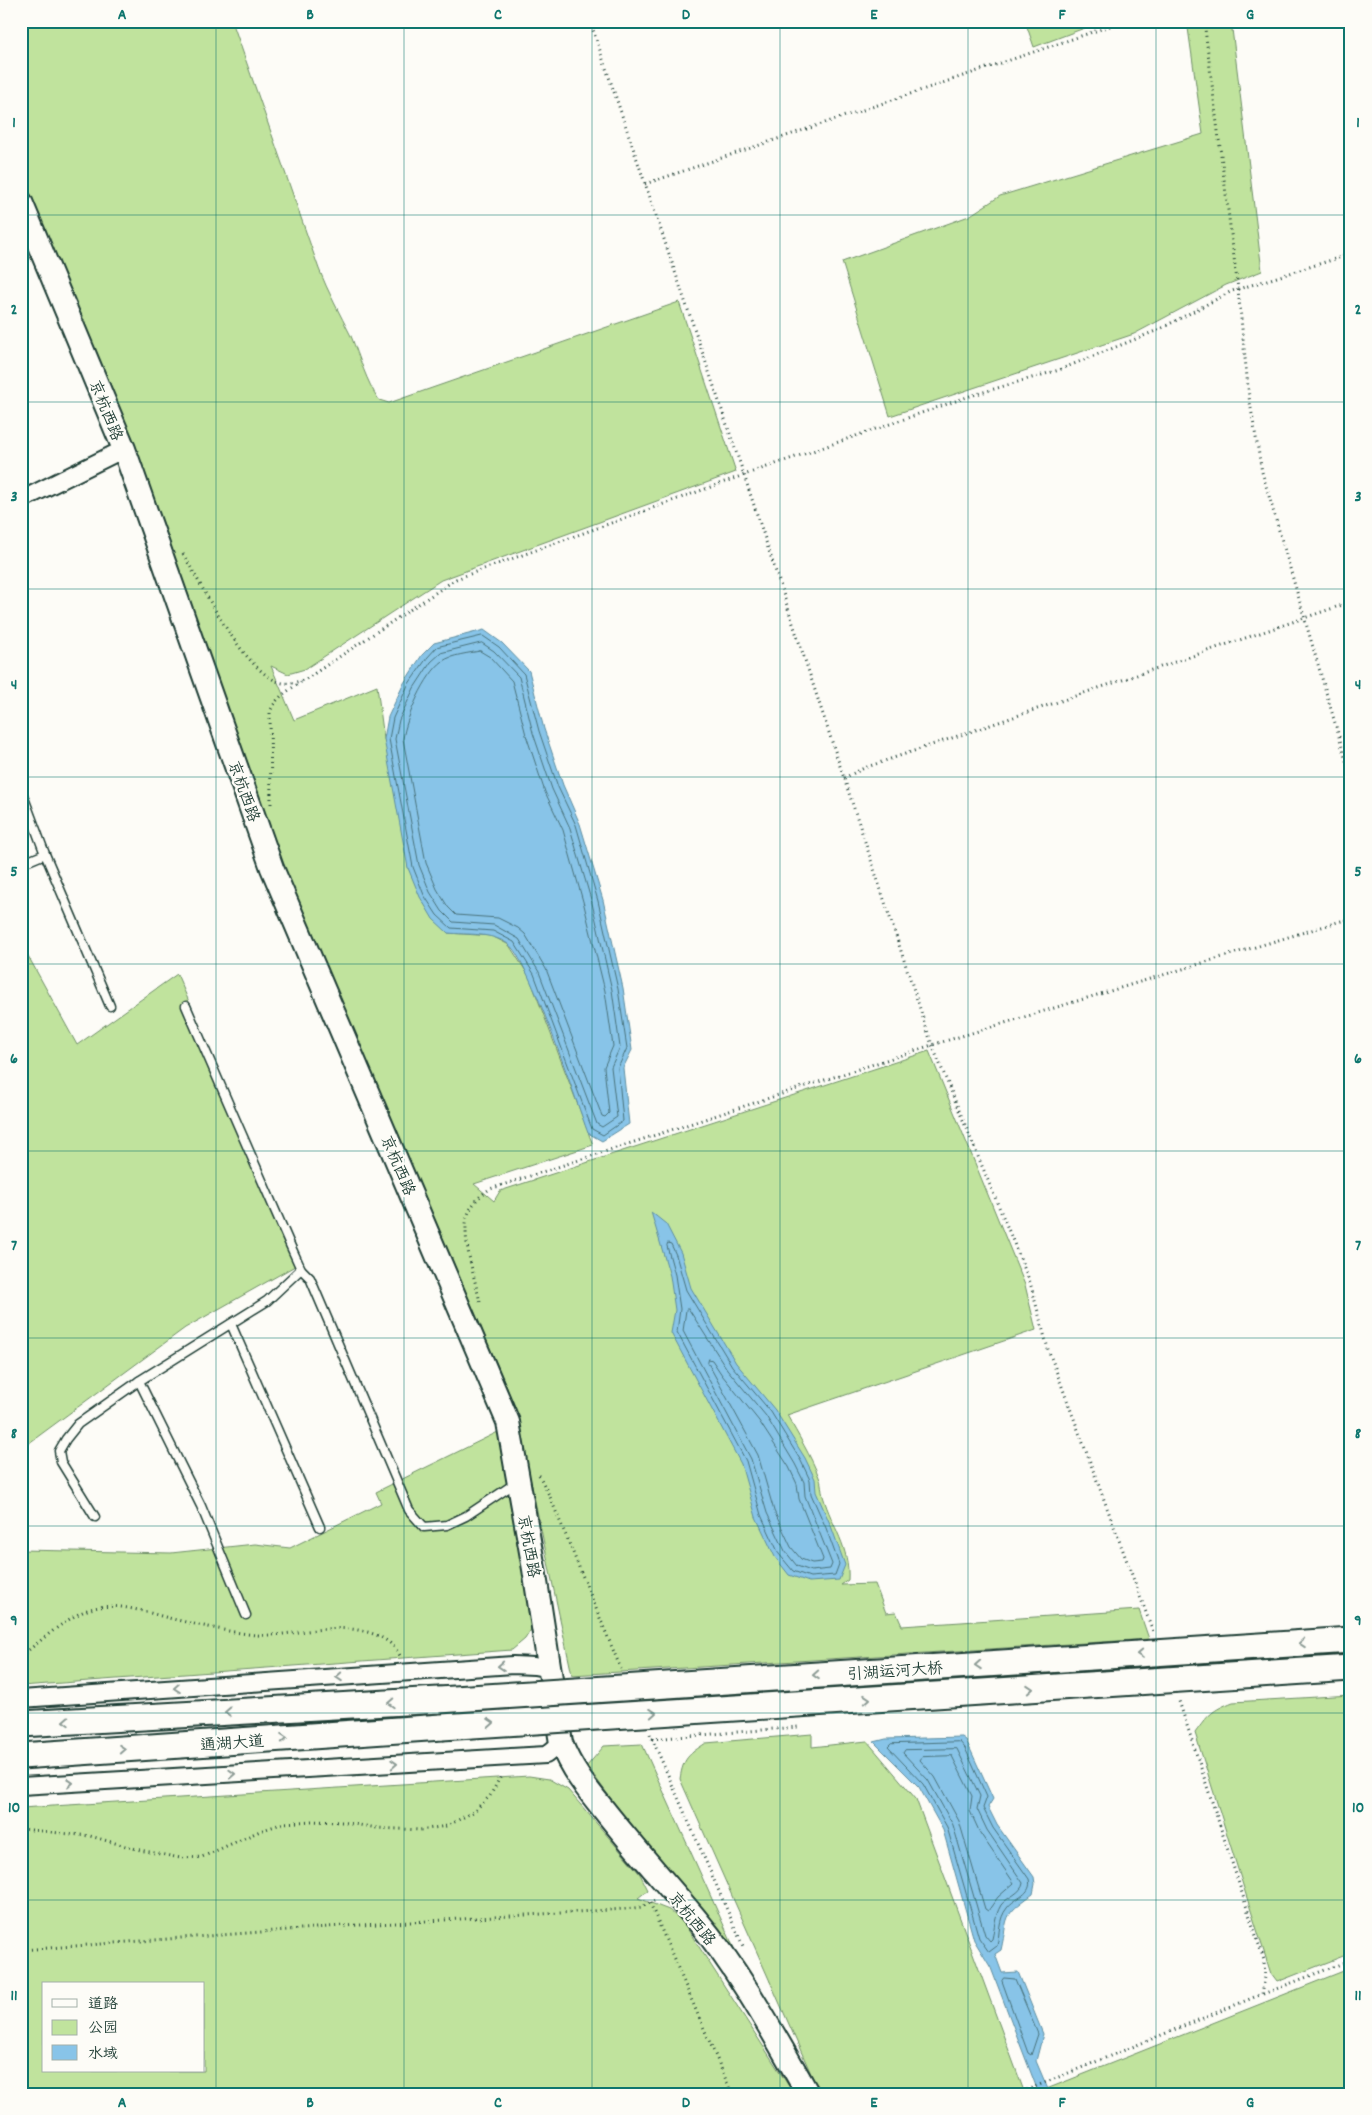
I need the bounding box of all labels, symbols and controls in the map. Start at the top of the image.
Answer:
text: A [118,4,127,27]
text: B [306,4,314,27]
text: C [494,4,502,27]
text: D [682,4,691,27]
text: E [870,4,878,27]
text: F [1058,4,1066,27]
text: G [1246,4,1254,27]
text: 1 [12,112,16,135]
text: 1 [1356,112,1360,135]
text: 2 [11,299,18,322]
text: 2 [1355,299,1362,322]
street label: 京杭西路 [82,377,127,445]
text: 3 [10,486,18,509]
text: 3 [1354,486,1362,509]
text: 4 [11,674,17,697]
text: 4 [1355,674,1361,697]
street label: 京杭西路 [221,758,264,826]
text: 5 [10,861,18,884]
text: 5 [1354,861,1362,884]
text: 6 [10,1048,18,1071]
text: 6 [1354,1048,1362,1071]
street label: 京杭西路 [374,1132,420,1200]
text: 7 [11,1235,17,1258]
text: 7 [1355,1235,1361,1258]
text: 8 [11,1423,18,1446]
text: 8 [1355,1423,1362,1446]
street label: 京杭西路 [511,1513,544,1580]
text: 9 [10,1610,18,1633]
text: 9 [1354,1610,1362,1633]
one-way arrow [1298,1638,1306,1649]
one-way arrow [1136,1648,1144,1659]
street label: 引湖运河大桥 [846,1658,944,1687]
one-way arrow [974,1659,982,1670]
one-way arrow [497,1660,505,1671]
one-way arrow [811,1670,819,1681]
one-way arrow [335,1672,343,1683]
one-way arrow [173,1683,181,1694]
one-way arrow [1026,1683,1034,1694]
one-way arrow [864,1694,872,1705]
one-way arrow [386,1697,394,1708]
one-way arrow [224,1707,232,1718]
one-way arrow [649,1707,657,1718]
one-way arrow [62,1716,70,1727]
one-way arrow [487,1718,495,1729]
street label: 通湖大道 [199,1731,265,1758]
one-way arrow [281,1733,289,1744]
one-way arrow [119,1744,127,1755]
one-way arrow [391,1758,399,1769]
one-way arrow [228,1768,236,1779]
one-way arrow [66,1778,74,1789]
text: 10 [8,1797,20,1820]
text: 10 [1352,1797,1364,1820]
street label: 京杭西路 [662,1887,720,1952]
legend [42,1982,205,2072]
text: 11 [10,1985,18,2008]
text: 11 [1354,1985,1362,2008]
text: 道路 [88,1994,118,2016]
text: 公园 [88,2018,118,2040]
text: 水域 [88,2044,118,2066]
text: A [118,2092,127,2115]
text: B [306,2092,314,2115]
text: C [494,2092,502,2115]
text: D [682,2092,691,2115]
text: E [870,2092,878,2115]
text: F [1058,2092,1066,2115]
text: G [1246,2092,1254,2115]

